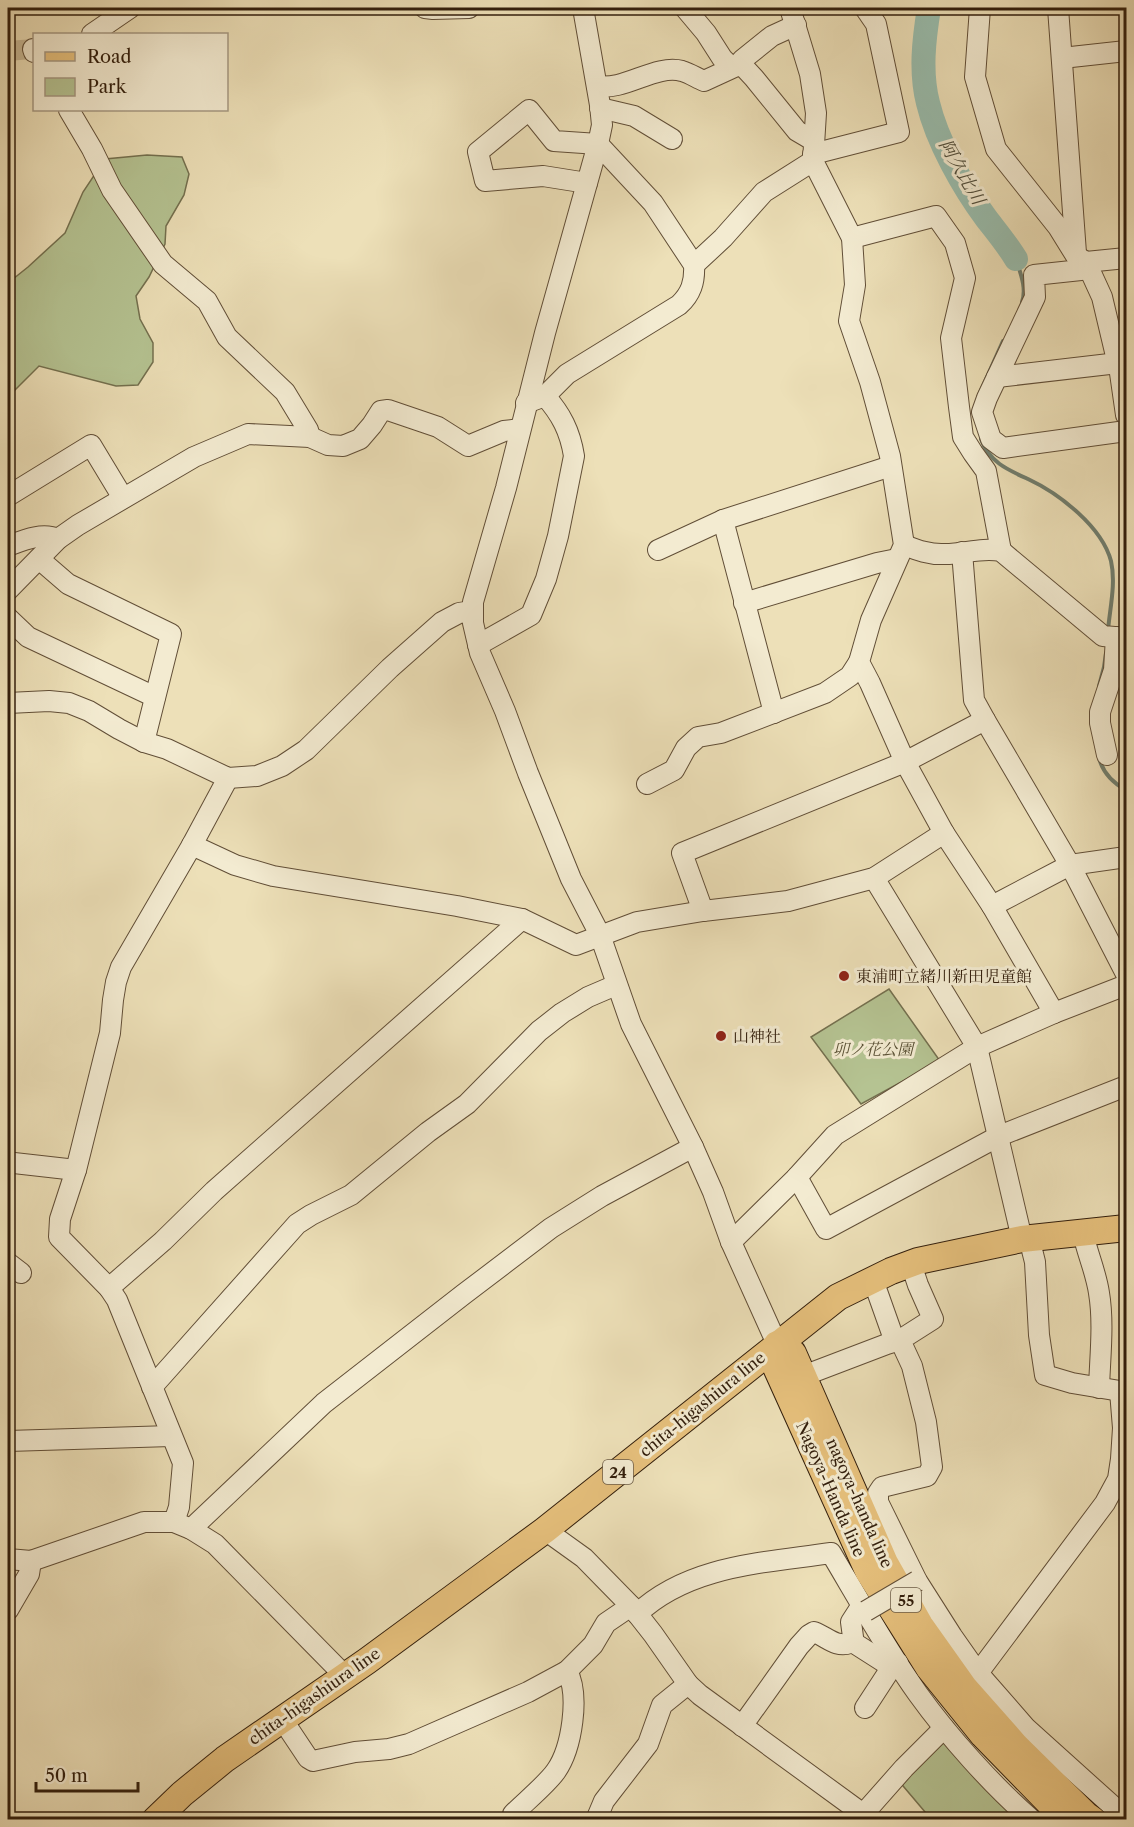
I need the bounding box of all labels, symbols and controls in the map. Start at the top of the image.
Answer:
legend [33,33,228,111]
text: Road [87,46,132,68]
text: Park [87,76,128,98]
water label: 阿久比川 [934,135,991,210]
place label: 東浦町立緒川新田児童館 [856,966,1032,986]
marker: 東浦町立緒川新田児童館 [837,969,851,983]
place label: 山神社 [733,1026,781,1046]
marker: 山神社 [714,1029,728,1043]
park label: 卯ノ花公園 [833,1039,916,1059]
street label: chita-higashiura line [635,1347,769,1461]
street label: Nagoya-Handa line [792,1418,870,1560]
street label: nagoya-handa line [822,1435,898,1571]
road number: 24 [603,1460,633,1484]
road number: 55 [891,1588,921,1612]
street label: chita-higashiura line [244,1643,384,1749]
scale bar [36,1755,138,1793]
text: 50 m [45,1765,88,1787]

